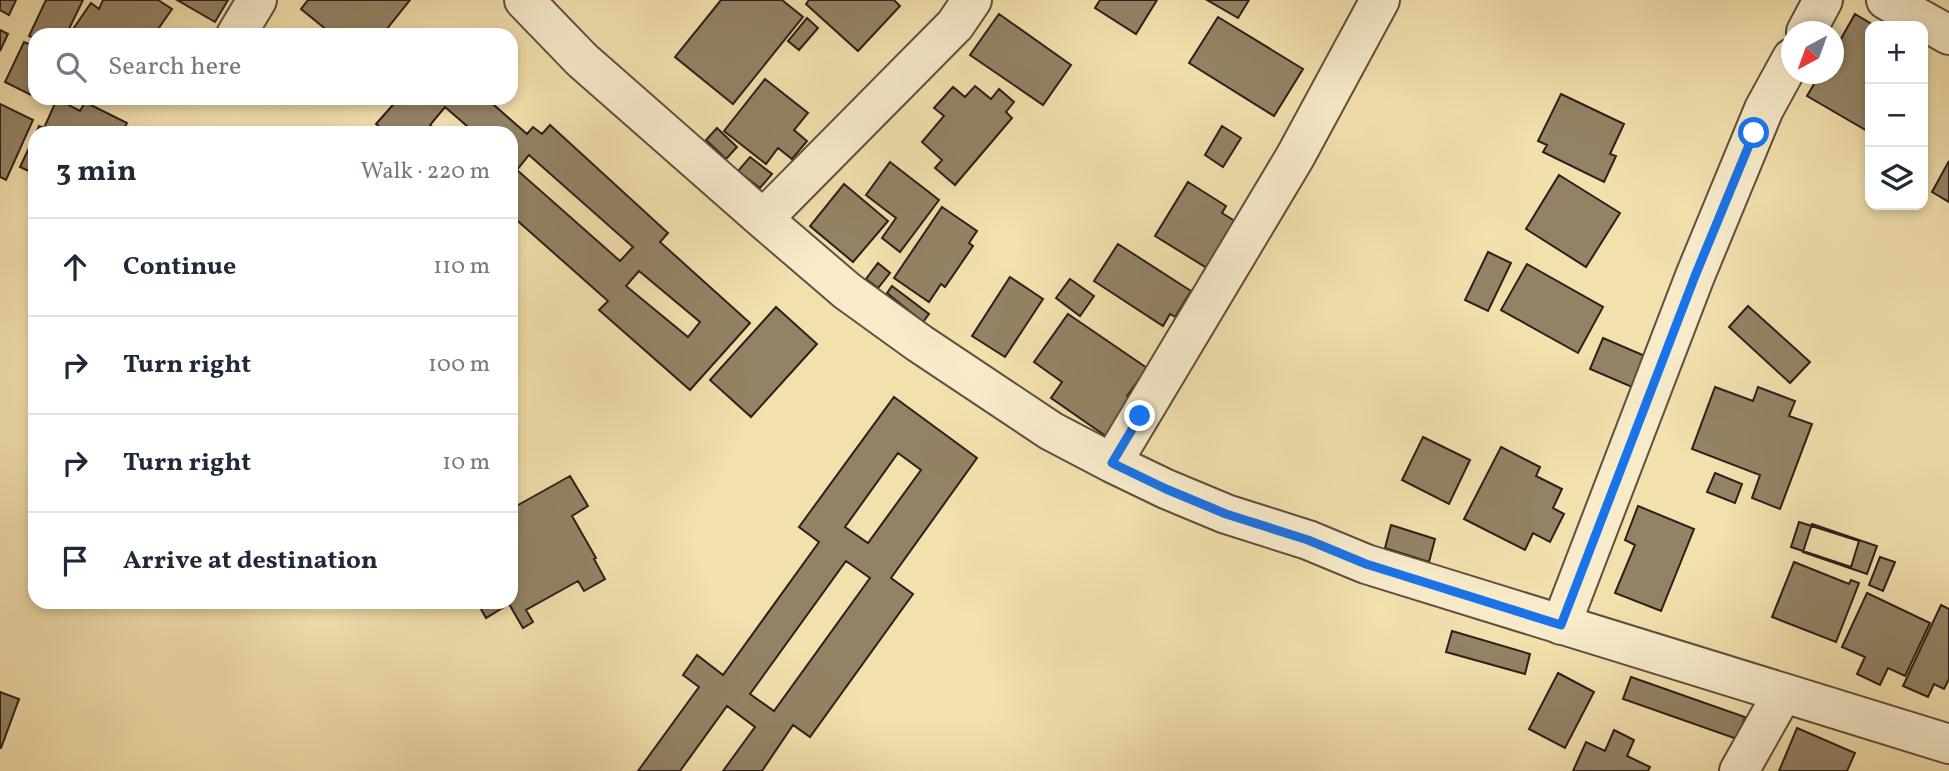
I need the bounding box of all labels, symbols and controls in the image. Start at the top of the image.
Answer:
north arrow [1781,21,1844,84]
map controls [1865,21,1928,210]
button: + [1865,21,1928,84]
search box [28,28,518,105]
icon: search [52,48,90,86]
text: Search here [108,49,241,85]
button: − [1865,84,1928,147]
route start [1738,117,1769,148]
button: layers [1865,147,1928,210]
text: 3 min [56,151,137,193]
text: Walk · 220 m [361,156,490,188]
icon: ahead [56,248,94,286]
text: Continue [123,249,236,285]
text: 110 m [433,251,490,283]
icon: right [56,346,94,384]
text: Turn right [123,347,251,383]
text: 100 m [428,349,490,381]
route end [1124,400,1155,431]
icon: right [56,444,94,482]
text: Turn right [123,445,251,481]
text: 10 m [442,447,490,479]
icon: arrive [56,542,94,580]
text: Arrive at destination [123,543,378,579]

